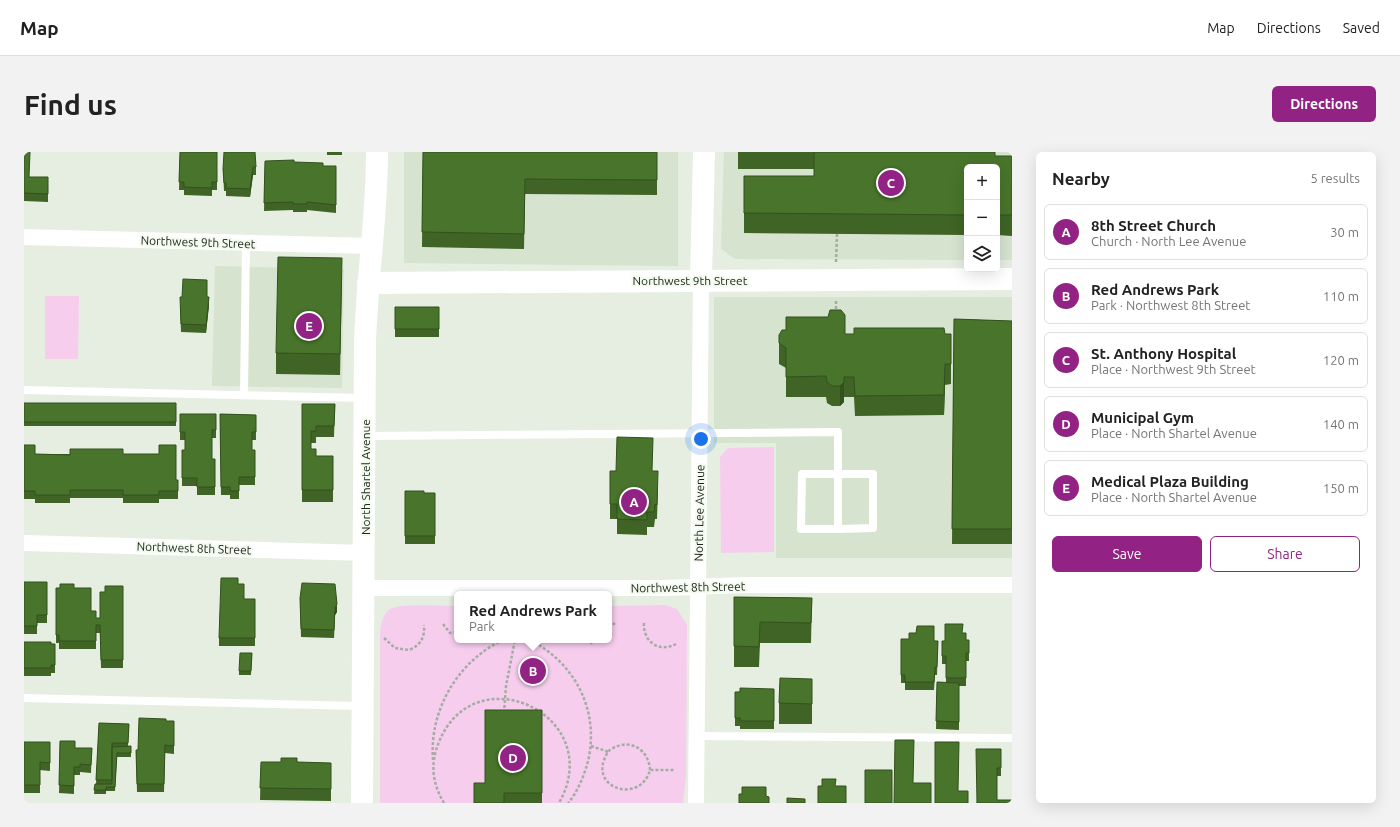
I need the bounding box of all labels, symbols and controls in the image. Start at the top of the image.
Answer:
text: Map [20,17,59,39]
text: Map [1207,20,1235,36]
text: Directions [1257,20,1321,36]
text: Saved [1343,20,1380,36]
button: Directions [1272,86,1376,122]
text: Find us [24,89,117,120]
map controls [964,164,1000,272]
button: + [964,164,1000,200]
pin: C [878,168,904,198]
text: Nearby [1052,169,1110,188]
text: 5 results [1310,171,1360,185]
button: − [964,200,1000,236]
text: 8th Street Church [1091,217,1216,234]
text: A [1061,225,1071,239]
text: 30 m [1330,225,1359,239]
street label: Northwest 9th Street [140,233,256,251]
text: Church · North Lee Avenue [1091,234,1246,248]
button: layers [964,236,1000,272]
street label: Northwest 9th Street [633,274,748,287]
text: Red Andrews Park [1091,281,1219,298]
text: B [1062,289,1070,303]
text: 110 m [1323,289,1359,303]
text: Park · Northwest 8th Street [1091,298,1250,312]
pin: E [296,311,322,341]
text: St. Anthony Hospital [1091,345,1236,362]
text: C [1062,353,1070,367]
text: 120 m [1323,353,1359,367]
text: Place · Northwest 9th Street [1091,362,1256,376]
text: Municipal Gym [1091,409,1194,426]
text: D [1061,417,1071,431]
text: 140 m [1323,417,1359,431]
street label: North Shartel Avenue [359,419,372,535]
text: Place · North Shartel Avenue [1091,426,1257,440]
your location [691,429,711,449]
street label: North Lee Avenue [692,464,706,562]
text: Medical Plaza Building [1091,473,1249,490]
text: E [1062,481,1070,495]
text: 150 m [1323,481,1359,495]
pin: A [621,487,647,517]
text: Place · North Shartel Avenue [1091,490,1257,504]
button: Save [1052,536,1202,572]
button: Share [1210,536,1360,572]
street label: Northwest 8th Street [136,539,252,557]
street label: Northwest 8th Street [630,579,746,595]
popup [454,591,612,643]
text: Red Andrews Park [469,602,597,619]
text: Park [469,619,495,633]
pin: B [520,656,546,686]
pin: D [500,743,526,773]

